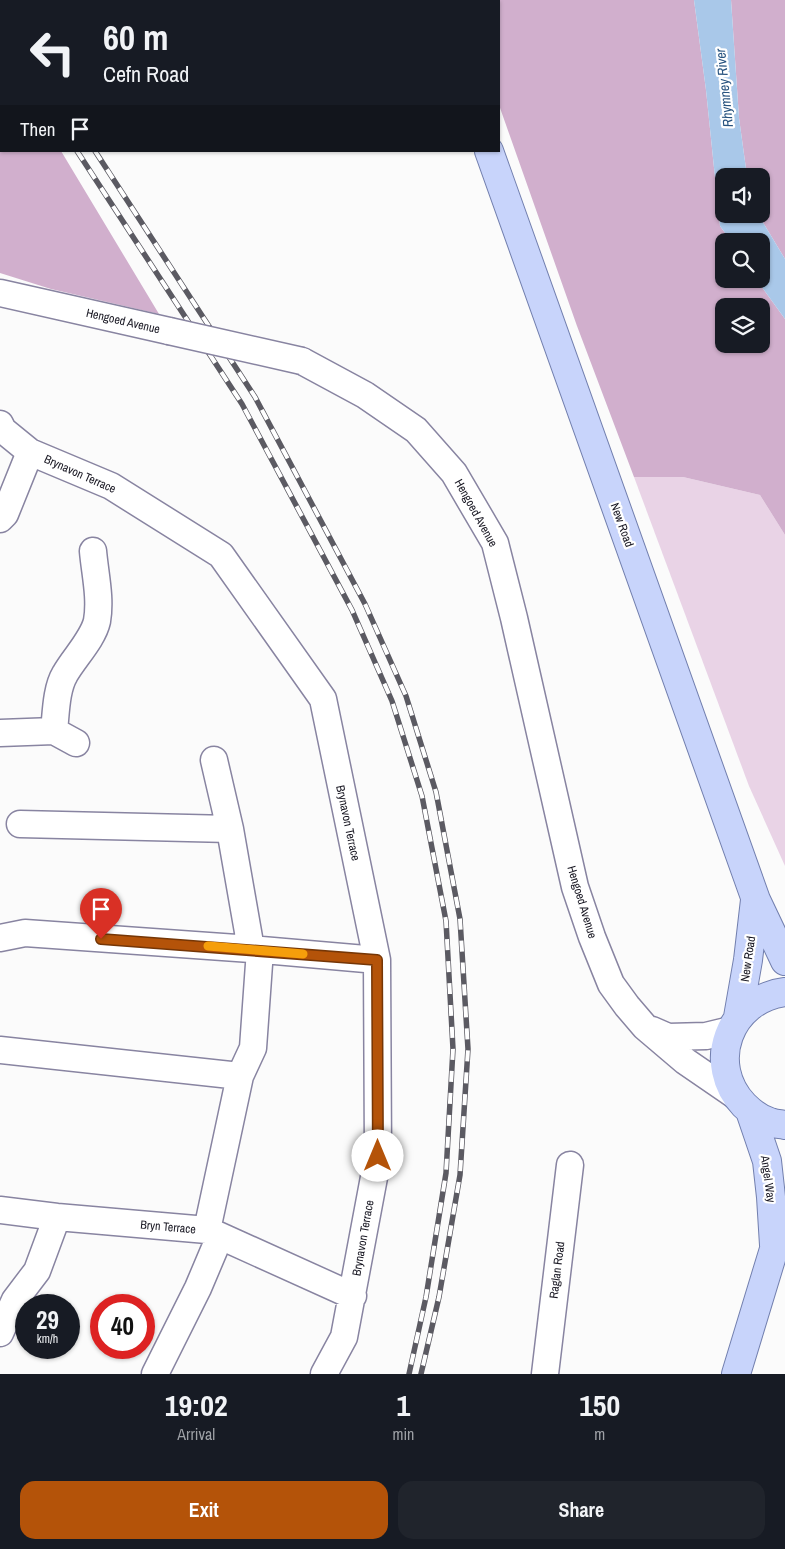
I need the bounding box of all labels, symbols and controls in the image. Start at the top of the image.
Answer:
text: 60 m [103,14,168,61]
icon: left [20,20,85,85]
water label: Rhymney River [711,47,737,128]
text: Cefn Road [103,59,189,89]
icon: arrive [66,115,94,143]
text: Then [20,116,56,142]
map controls [715,168,770,353]
button: sound [715,168,770,223]
button: search [715,233,770,288]
button: layers [715,298,770,353]
street label: Hengoed Avenue [84,305,162,337]
street label: Brynavon Terrace [42,451,118,497]
street label: Hengoed Avenue [451,476,501,550]
street label: New Road [607,501,637,549]
street label: Brynavon Terrace [332,784,364,862]
street label: Hengoed Avenue [563,864,601,940]
pin [80,888,122,939]
icon: arrive [87,895,115,923]
street label: New Road [737,935,759,983]
position arrow [351,1129,403,1181]
street label: Angel Way [757,1154,779,1204]
street label: Brynavon Terrace [348,1199,378,1277]
street label: Bryn Terrace [140,1217,196,1237]
street label: Raglan Road [546,1241,568,1299]
speed limit sign: 40 [90,1294,155,1359]
text: 29 [36,1303,59,1337]
text: km/h [37,1331,58,1347]
text: 19:02 [165,1385,228,1425]
text: 1 [397,1385,410,1425]
text: 150 [579,1385,620,1425]
text: Arrival [177,1423,215,1445]
text: min [392,1423,414,1445]
text: m [594,1423,605,1445]
button: Exit [20,1481,388,1539]
button: Share [398,1481,765,1539]

